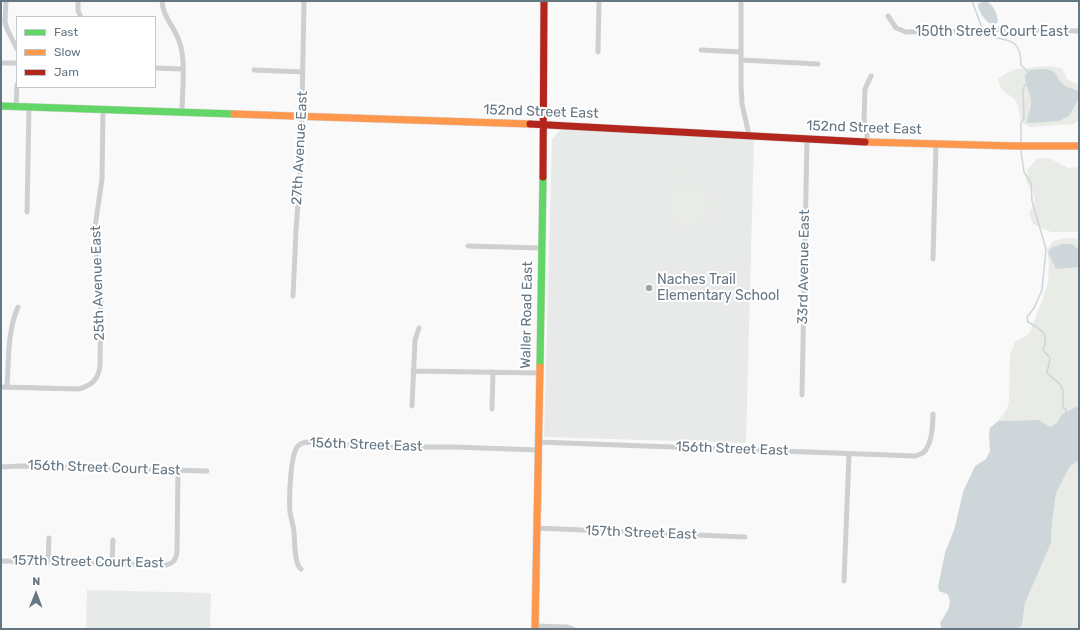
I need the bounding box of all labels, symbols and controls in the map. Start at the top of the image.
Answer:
legend [16,16,156,88]
street label: 150th Street Court East [915,24,1069,40]
text: Fast [54,25,78,39]
text: Slow [54,45,81,59]
text: Jam [54,65,79,79]
street label: 27th Avenue East [289,91,311,205]
street label: 152nd Street East [483,102,599,122]
street label: 152nd Street East [806,118,922,138]
street label: 33rd Avenue East [795,209,813,325]
street label: 25th Avenue East [88,225,108,341]
street label: Waller Road East [518,261,536,369]
place label: Naches Trail Elementary School [657,272,780,304]
marker: Naches Trail Elementary School [644,283,654,293]
street label: 156th Street East [309,435,423,455]
street label: 156th Street East [675,439,789,459]
street label: 156th Street Court East [27,457,181,479]
street label: 157th Street East [585,523,697,543]
street label: 157th Street Court East [12,552,164,572]
north arrow [16,574,56,614]
text: N [32,575,40,588]

